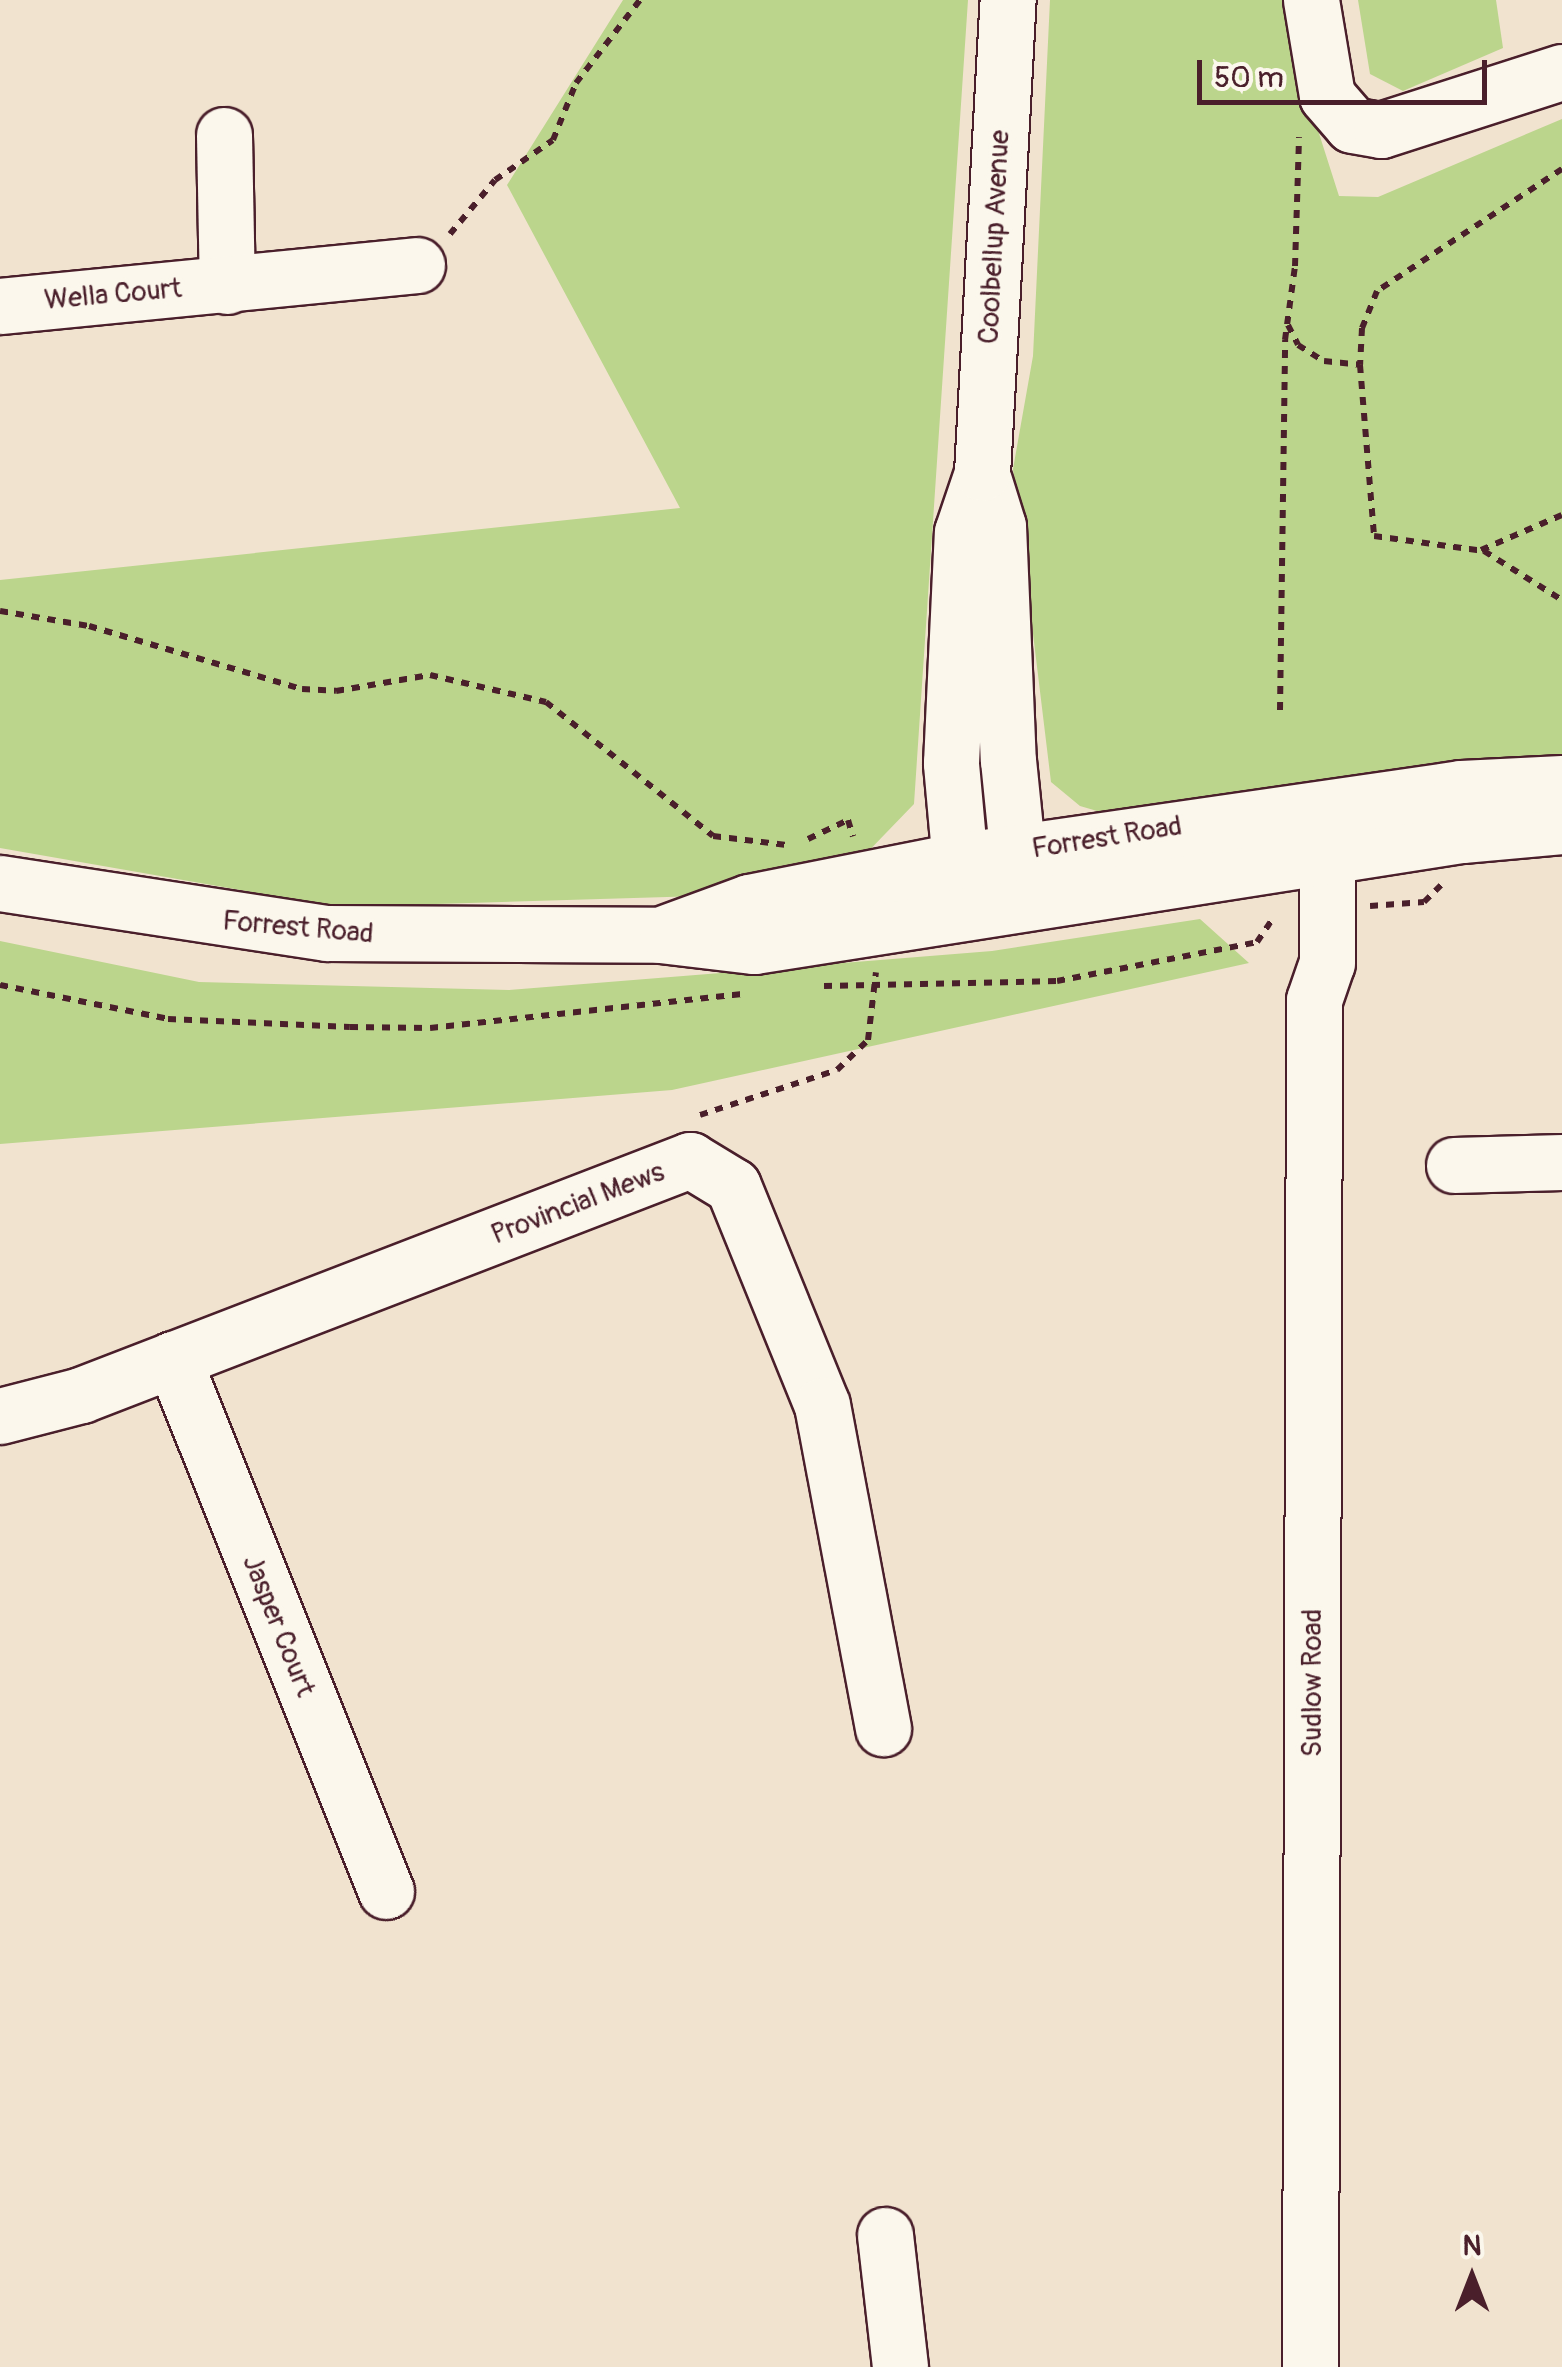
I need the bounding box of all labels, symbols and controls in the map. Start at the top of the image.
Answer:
scale bar [1202,40,1492,102]
text: 50 m [1214,59,1284,96]
street label: Coolbellup Avenue [973,129,1017,345]
street label: Wella Court [43,272,183,318]
street label: Forrest Road [1030,810,1184,866]
street label: Forrest Road [221,905,375,951]
street label: Provincial Mews [487,1156,669,1252]
street label: Jasper Court [234,1550,322,1702]
street label: Sudlow Road [1296,1609,1330,1757]
north arrow [1422,2227,1522,2327]
text: N [1463,2229,1481,2264]

